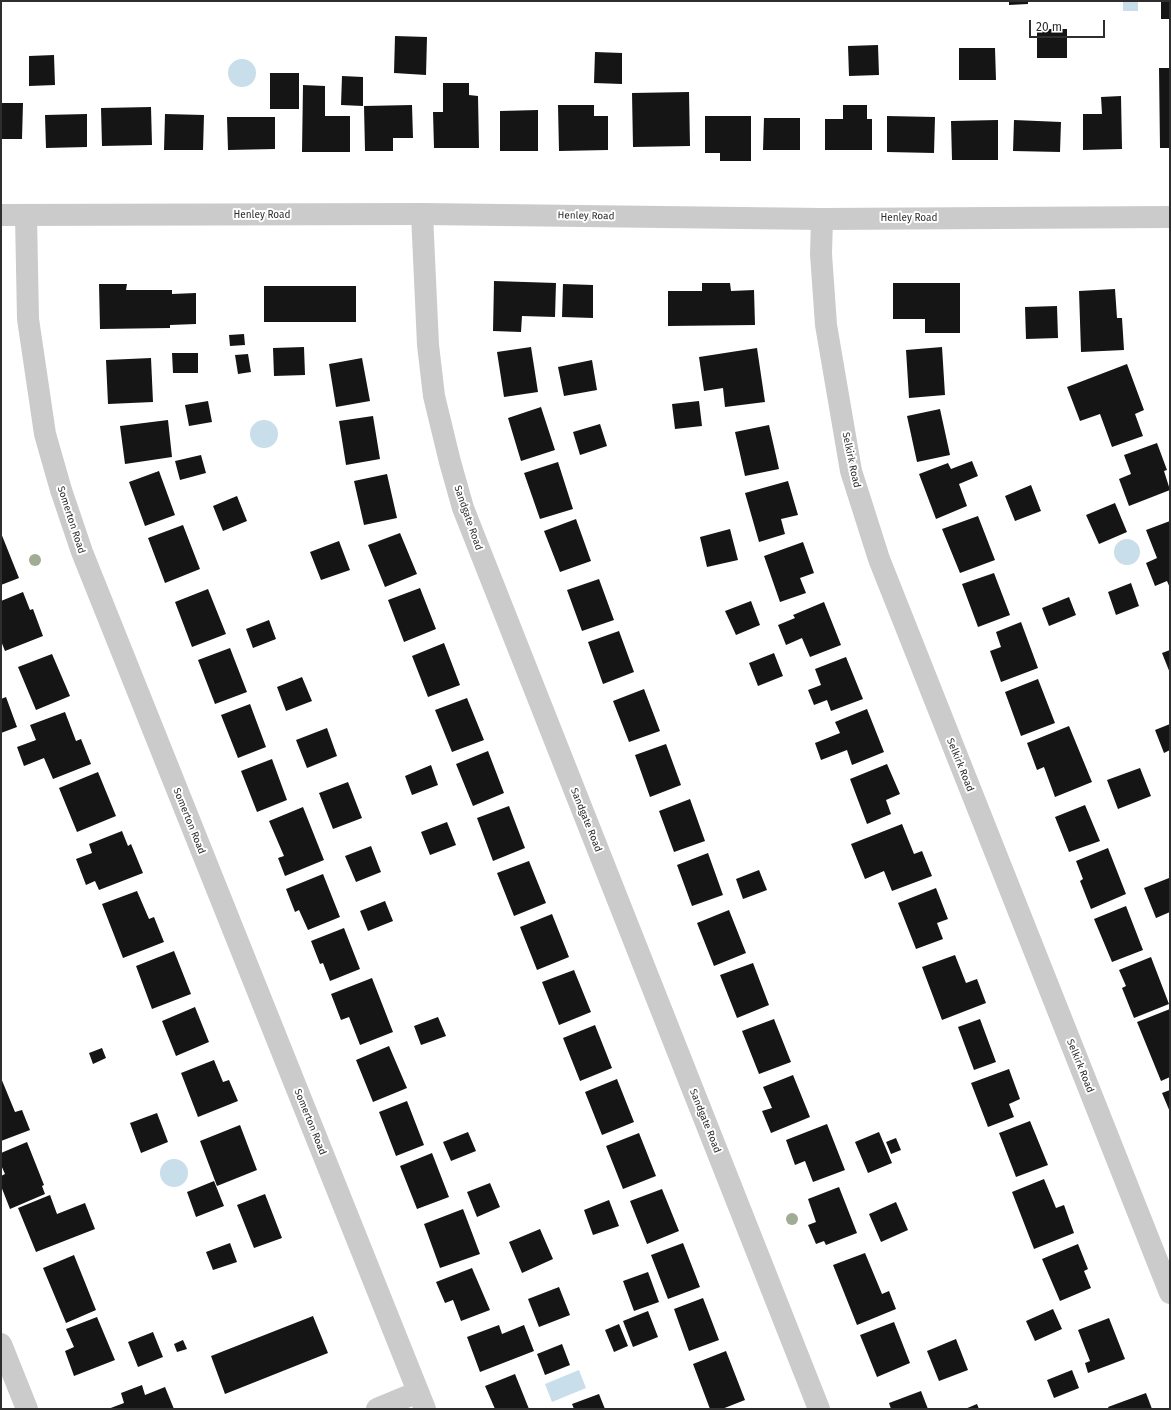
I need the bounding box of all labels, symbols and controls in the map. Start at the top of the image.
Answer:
scale bar [1031,12,1107,38]
text: 20 m [1036,20,1062,34]
street label: Henley Road [233,209,291,221]
street label: Henley Road [557,210,615,222]
street label: Henley Road [880,212,938,224]
street label: Selkirk Road [839,431,863,489]
street label: Sandgate Road [451,484,485,552]
street label: Somerton Road [54,485,88,555]
street label: Selkirk Road [944,737,976,793]
street label: Somerton Road [170,786,208,856]
street label: Sandgate Road [568,786,604,854]
street label: Selkirk Road [1064,1038,1096,1094]
street label: Somerton Road [291,1087,329,1157]
street label: Sandgate Road [687,1087,723,1155]

